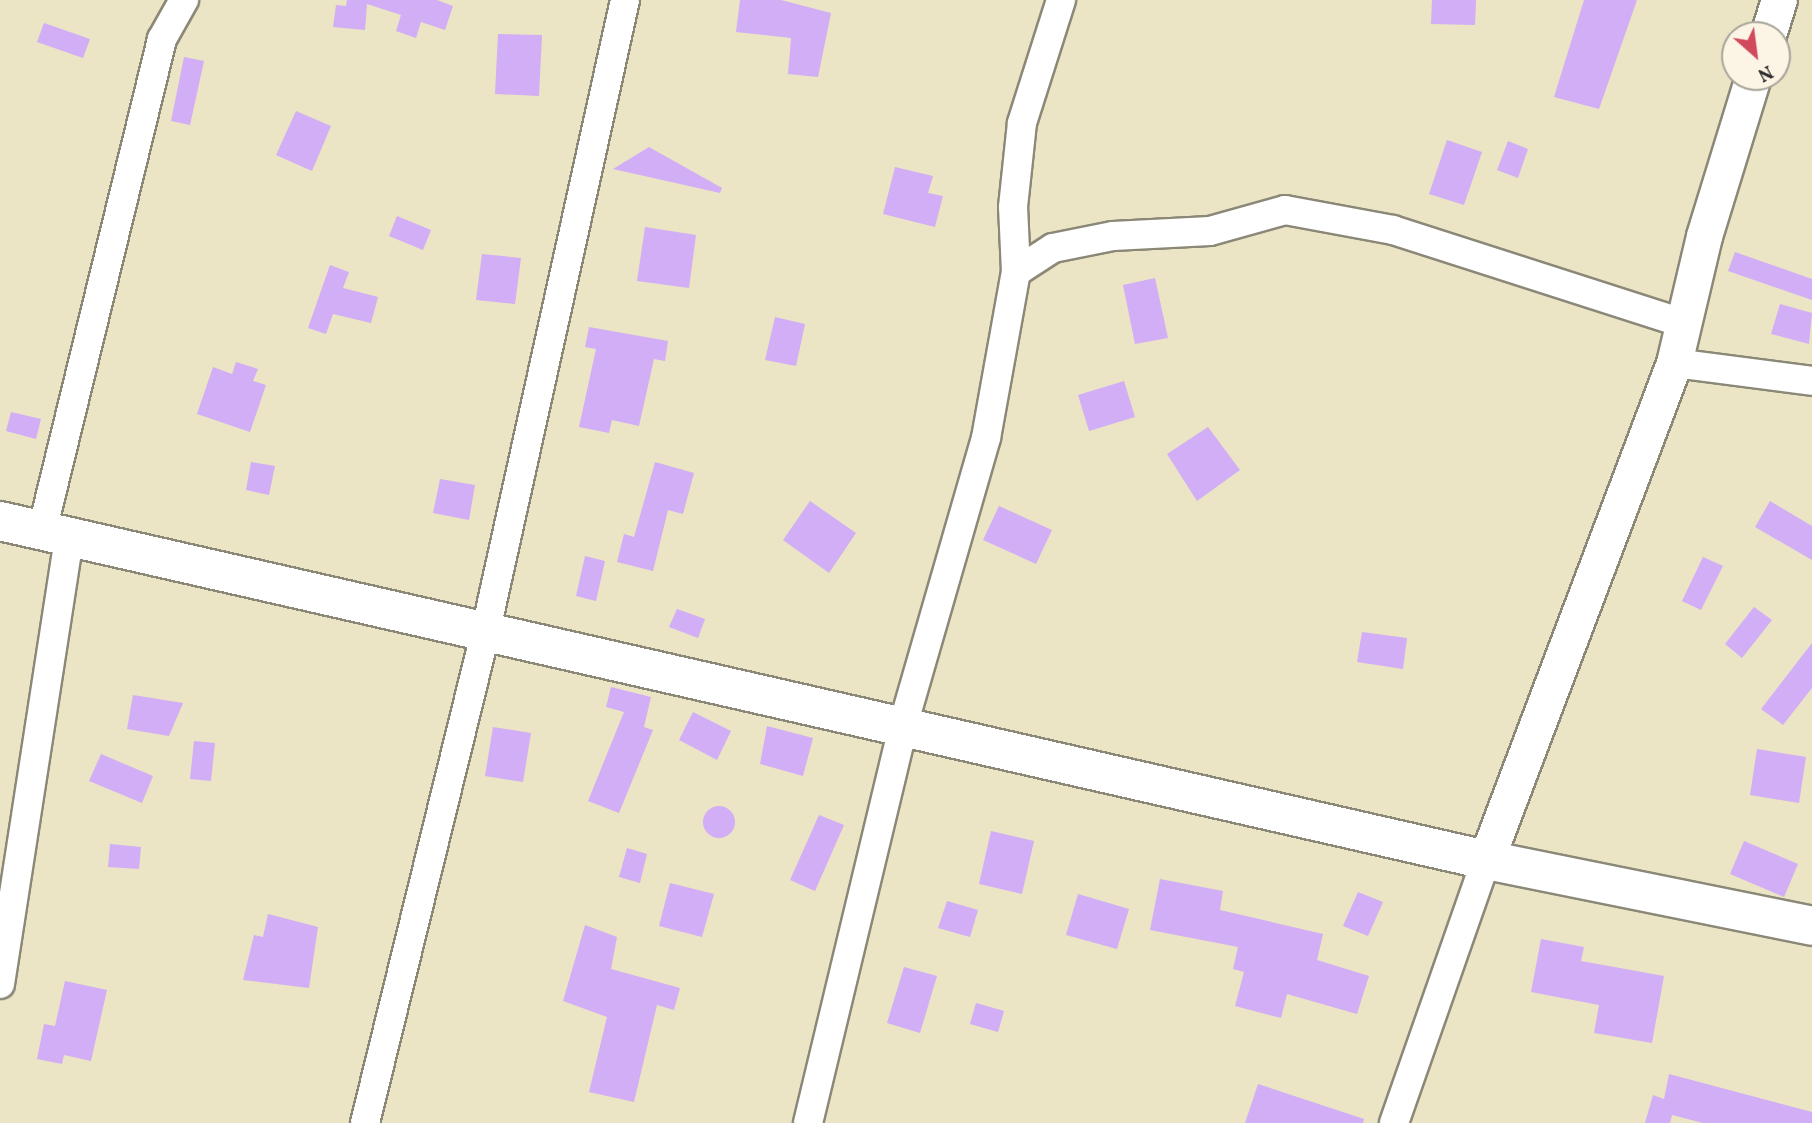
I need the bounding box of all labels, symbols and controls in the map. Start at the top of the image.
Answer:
north arrow [1721,21,1791,91]
text: N [1753,58,1777,87]

